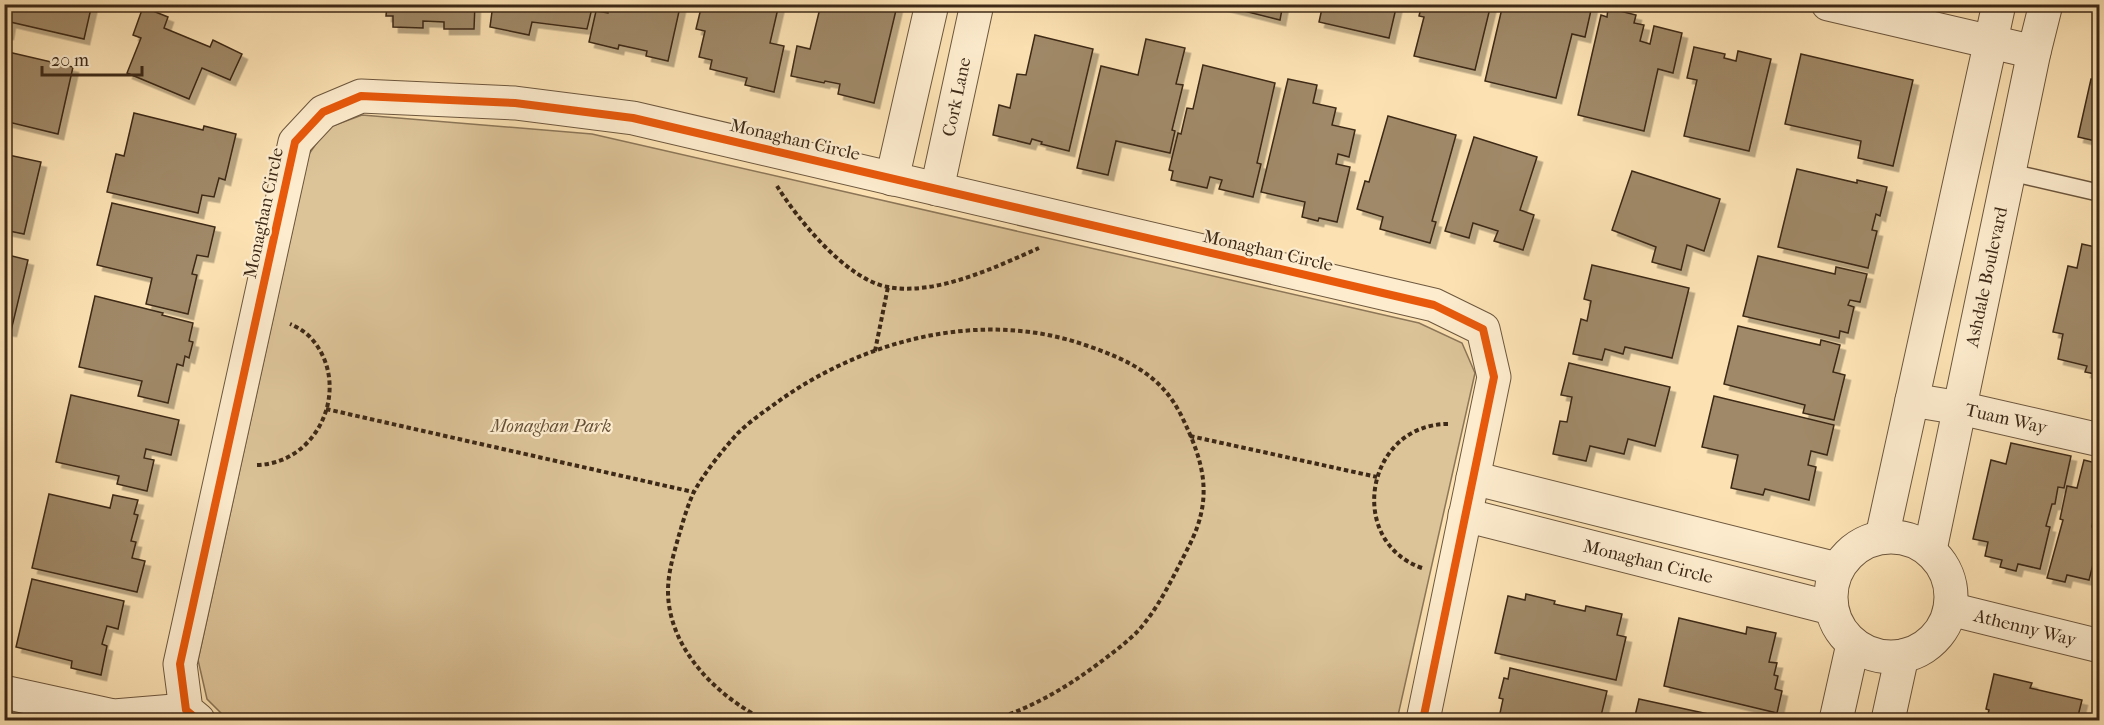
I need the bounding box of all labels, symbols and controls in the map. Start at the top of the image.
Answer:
scale bar [42,39,142,77]
text: 20 m [51,50,89,71]
street label: Cork Lane [938,55,976,138]
street label: Monaghan Circle [728,115,862,165]
street label: Monaghan Circle [240,146,288,280]
street label: Ashdale Boulevard [1962,205,2012,350]
street label: Monaghan Circle [1201,226,1335,276]
street label: Tuam Way [1963,399,2050,439]
park label: Monaghan Park [489,416,611,437]
street label: Monaghan Circle [1581,536,1715,588]
street label: Athenny Way [1971,605,2080,651]

